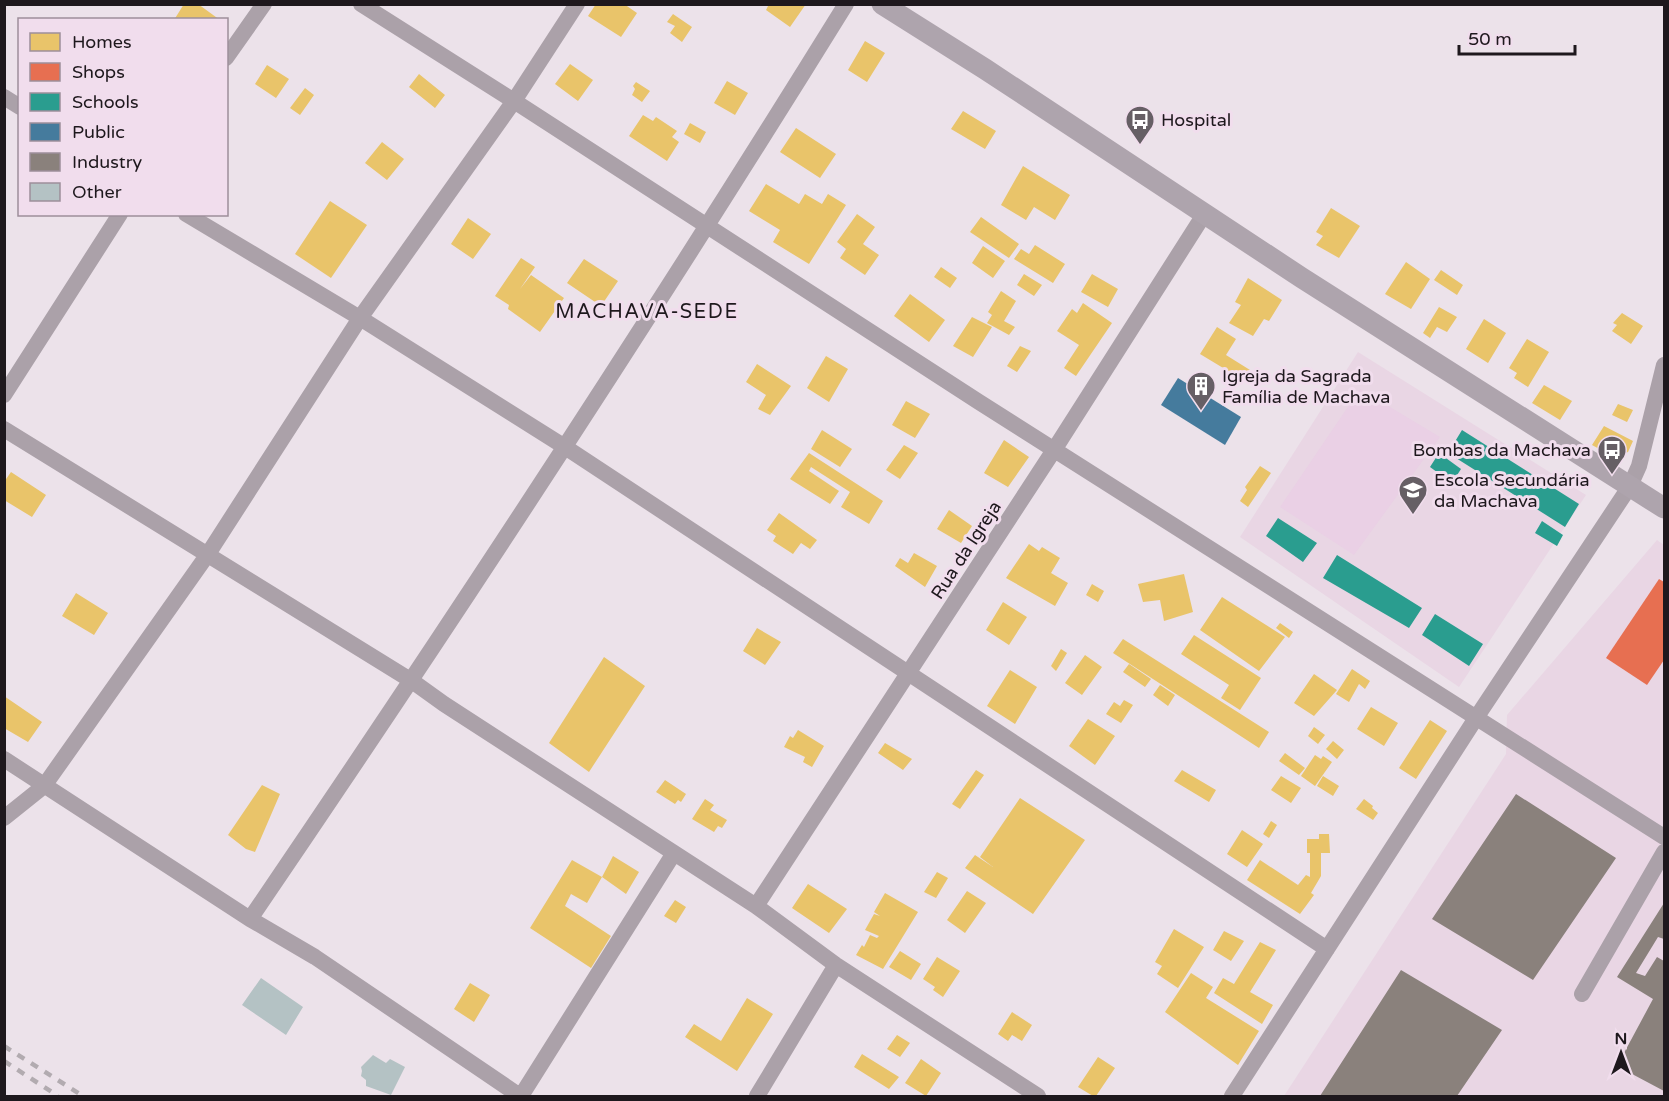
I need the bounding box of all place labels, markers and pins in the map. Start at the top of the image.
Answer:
bus stop icon: Hospital [1124,104,1156,146]
place label: Hospital [1161,109,1231,131]
place label: Igreja da Sagrada Família de Machava [1222,365,1390,408]
building icon: Igreja da Sagrada Família de Machava [1185,370,1217,412]
bus stop icon: Bombas da Machava [1596,434,1628,476]
place label: Bombas da Machava [1413,439,1591,461]
place label: Escola Secundária da Machava [1434,469,1590,512]
school or university icon: Escola Secundária da Machava [1397,474,1429,516]

